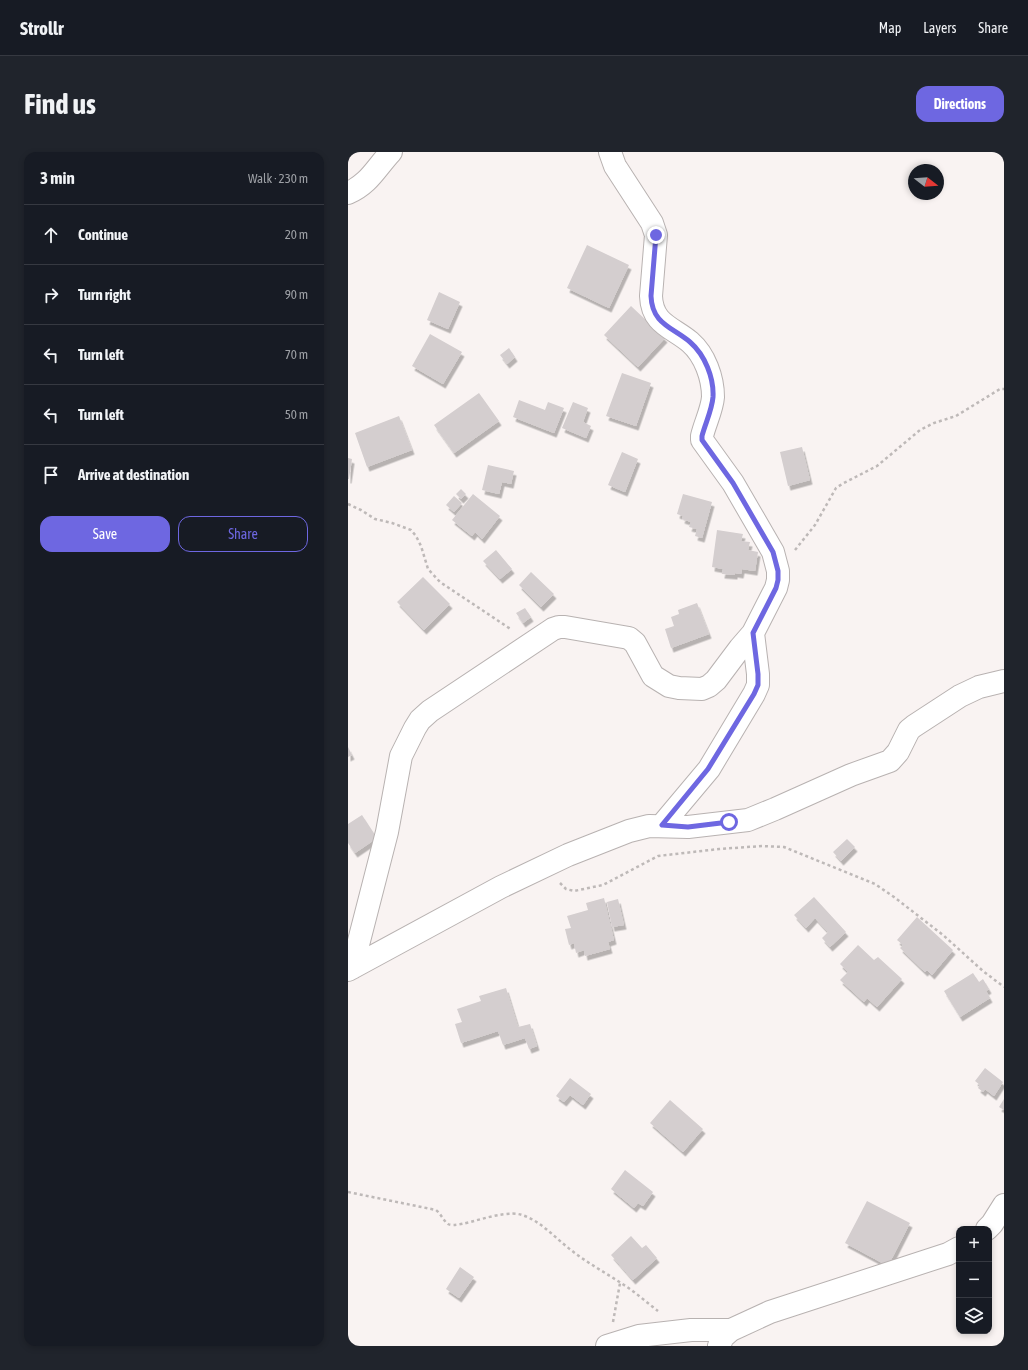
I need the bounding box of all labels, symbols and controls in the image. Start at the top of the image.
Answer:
text: Strollr [20,17,64,39]
text: Map [879,20,901,36]
text: Layers [923,20,956,36]
text: Share [978,20,1008,36]
button: Directions [916,86,1004,122]
text: Find us [24,88,96,120]
north arrow [908,164,944,200]
text: 3 min [40,168,75,188]
text: Walk · 230 m [248,171,308,186]
icon: ahead [40,224,62,246]
text: Continue [78,226,128,243]
route end [647,226,665,244]
text: 20 m [285,227,308,242]
icon: right [40,284,62,306]
text: Turn right [78,286,131,303]
text: 90 m [285,287,308,302]
icon: left [40,344,62,366]
text: Turn left [78,346,124,363]
text: 70 m [285,347,308,362]
icon: left [40,404,62,426]
text: Turn left [78,406,124,423]
text: 50 m [285,407,308,422]
icon: arrive [40,464,62,486]
text: Arrive at destination [78,466,189,483]
button: Save [40,516,170,552]
button: Share [178,516,308,552]
route start [720,813,738,831]
map controls [956,1226,992,1334]
button: + [956,1226,992,1262]
button: − [956,1262,992,1298]
button: layers [956,1298,992,1334]

